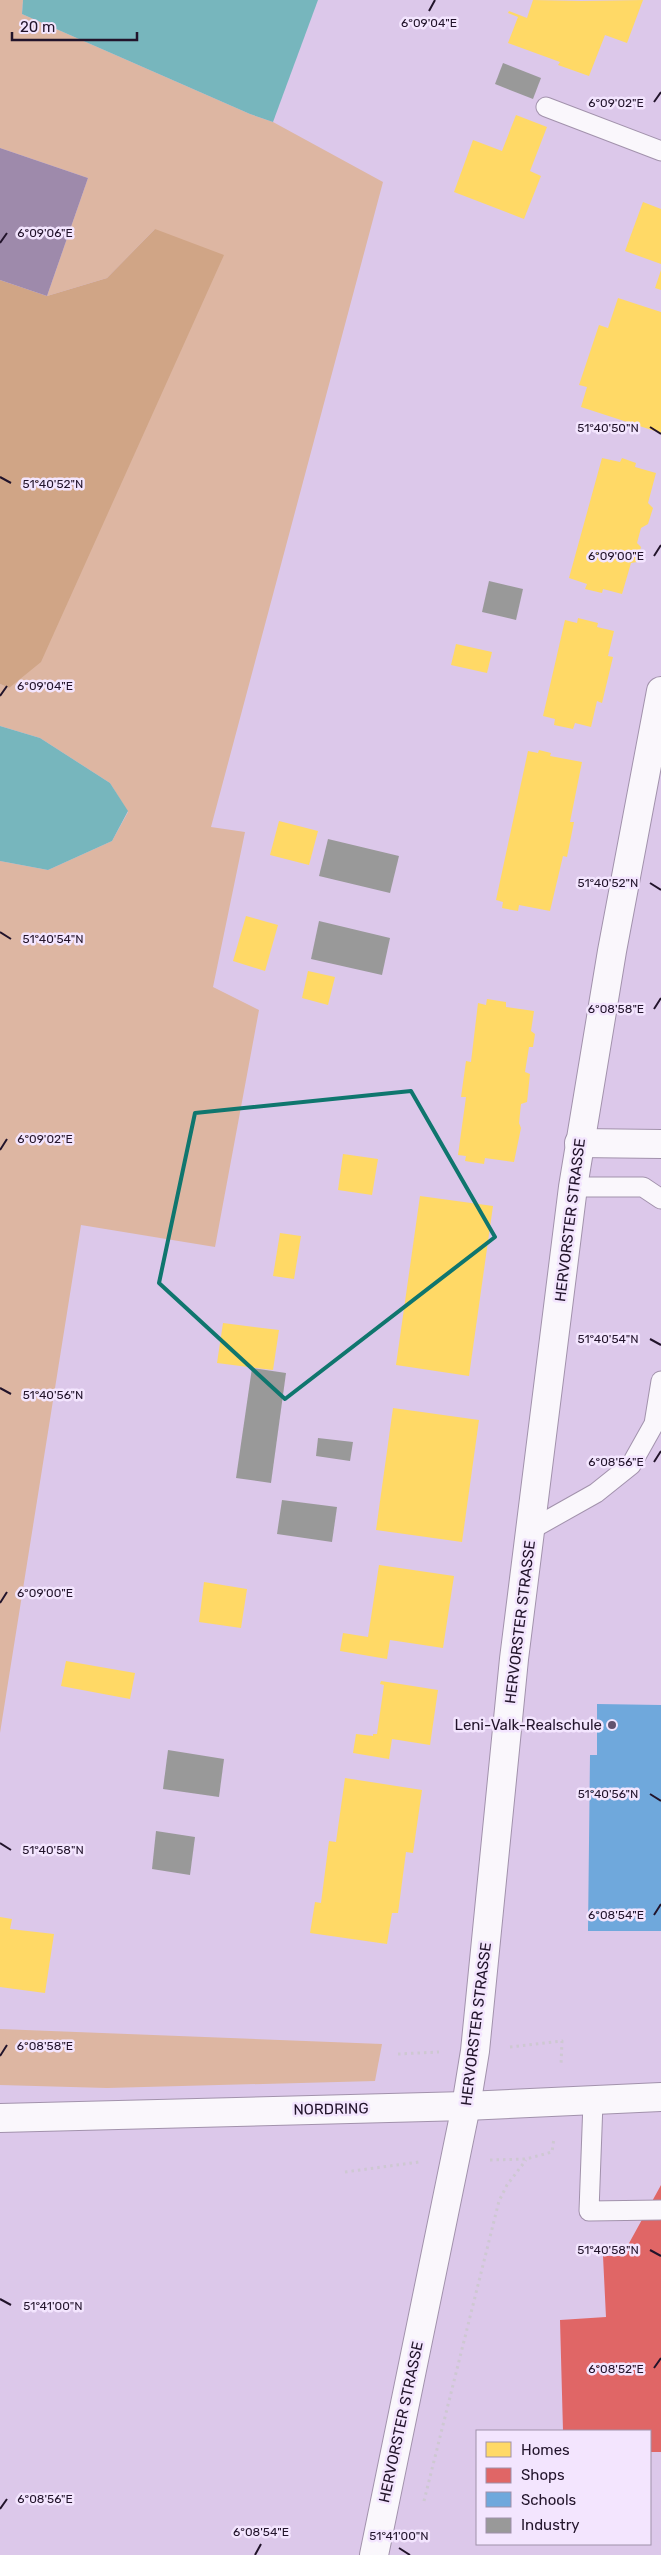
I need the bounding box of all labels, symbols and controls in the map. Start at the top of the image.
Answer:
scale bar [12,10,138,42]
text: 6°09'04"E [401,16,457,30]
text: 20 m [20,18,55,36]
text: 6°09'02"E [588,96,644,110]
text: 6°09'06"E [17,226,73,240]
text: 51°40'50"N [577,421,639,435]
text: 51°40'52"N [23,477,83,491]
text: 6°09'00"E [588,549,644,563]
text: 6°09'04"E [17,679,73,693]
text: 51°40'52"N [578,876,638,890]
text: 51°40'54"N [22,932,84,946]
text: 6°08'58"E [588,1002,644,1016]
text: 6°09'02"E [17,1132,73,1146]
street label: HERVORSTER STRASSE [551,1137,589,1303]
text: 51°40'54"N [577,1332,639,1346]
text: 51°40'56"N [23,1388,83,1402]
text: 6°08'56"E [588,1455,644,1469]
street label: HERVORSTER STRASSE [501,1539,539,1705]
text: 6°09'00"E [17,1586,73,1600]
place label: Leni-Valk-Realschule [455,1716,602,1734]
marker: Leni-Valk-Realschule [606,1719,618,1731]
text: 51°40'56"N [578,1787,638,1801]
text: 51°40'58"N [22,1843,84,1857]
text: 6°08'54"E [588,1908,644,1922]
street label: HERVORSTER STRASSE [457,1941,495,2107]
text: 6°08'58"E [17,2039,73,2053]
street label: NORDRING [293,2099,369,2119]
text: 51°40'58"N [577,2243,639,2257]
text: 51°41'00"N [23,2299,83,2313]
street label: HERVORSTER STRASSE [375,2340,427,2504]
text: 6°08'52"E [588,2362,644,2376]
legend [476,2430,651,2545]
text: Homes [521,2441,570,2459]
text: Shops [521,2466,565,2484]
text: Schools [521,2491,577,2509]
text: 6°08'56"E [17,2492,73,2506]
text: Industry [521,2516,580,2534]
text: 6°08'54"E [233,2525,289,2539]
text: 51°41'00"N [369,2529,429,2543]

